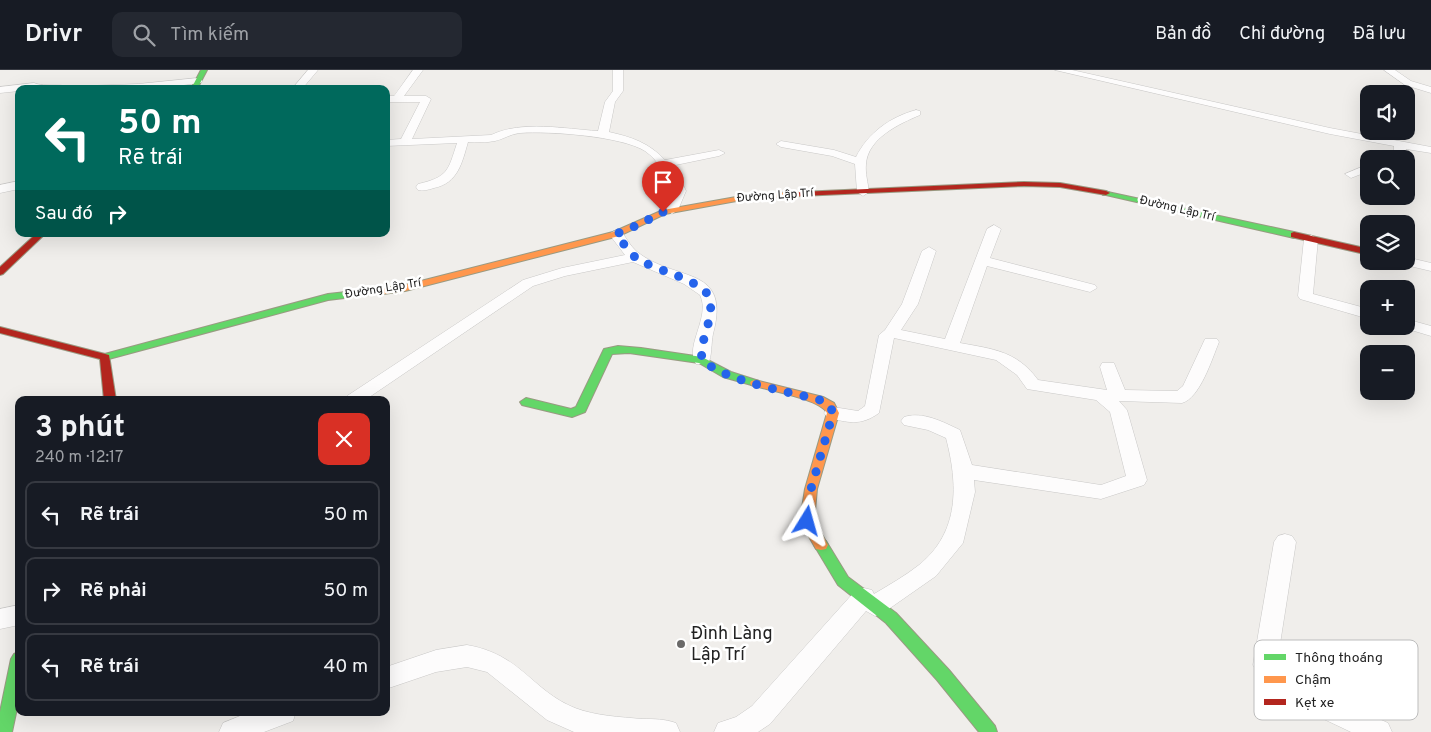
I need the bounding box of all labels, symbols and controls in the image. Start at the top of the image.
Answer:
search box [112,12,462,57]
text: Drivr [25,20,82,50]
icon: search [130,21,158,49]
text: Tìm kiếm [170,23,249,47]
text: Bản đồ [1155,23,1211,46]
text: Chỉ đường [1239,23,1325,46]
text: Đã lưu [1353,23,1406,46]
map controls [1360,85,1415,400]
button: sound [1360,85,1415,140]
text: 50 m [118,102,202,146]
icon: left [35,105,100,170]
text: Rẽ trái [118,145,183,172]
button: search [1360,150,1415,205]
pin [642,161,684,212]
icon: arrive [649,168,677,196]
street label: Đường Lập Trí [736,185,815,207]
street label: Đường Lập Trí [1138,193,1217,226]
icon: right [103,200,131,228]
text: Sau đó [35,202,93,226]
button: layers [1360,215,1415,270]
street label: Đường Lập Trí [344,275,423,303]
button: + [1360,280,1415,335]
button: − [1360,345,1415,400]
text: 3 phút [35,410,125,447]
button: close [318,413,370,465]
text: 240 m · 12:17 [35,448,123,468]
position arrow [780,494,832,546]
icon: left [37,501,65,529]
text: Rẽ trái [80,503,139,527]
text: 50 m [323,503,368,527]
icon: right [37,577,65,605]
text: Rẽ phải [80,579,147,603]
text: 50 m [323,579,368,603]
place label: Đình Làng Lập Trí [691,623,773,667]
marker: Đình Làng Lập Trí [675,638,687,650]
legend [1254,640,1418,720]
text: Thông thoáng [1295,650,1383,667]
icon: left [37,653,65,681]
text: Rẽ trái [80,655,139,679]
text: 40 m [323,655,368,679]
text: Chậm [1295,672,1331,689]
text: Kẹt xe [1295,695,1334,712]

